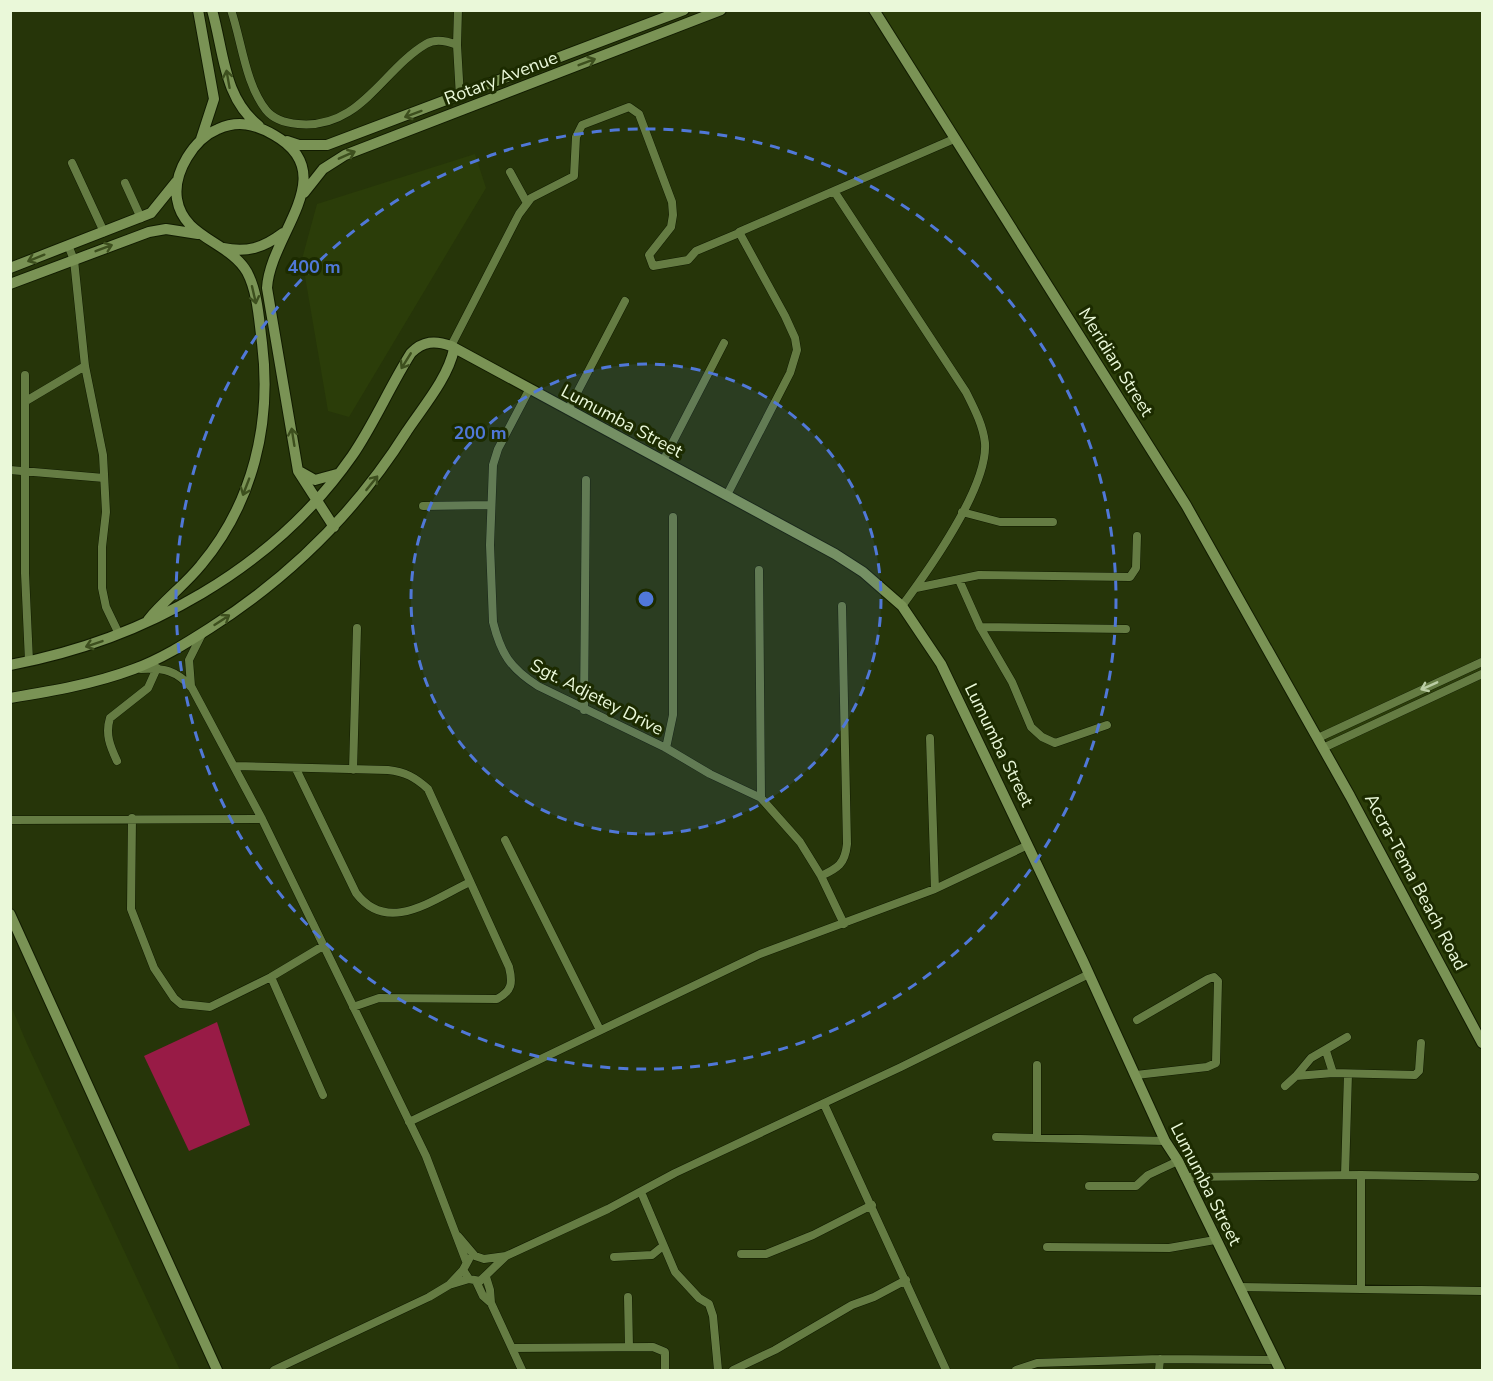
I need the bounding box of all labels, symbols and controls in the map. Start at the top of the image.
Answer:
street label: Rotary Avenue [441,45,561,111]
one-way arrow [578,56,596,67]
one-way arrow [222,69,233,89]
one-way arrow [405,110,423,121]
one-way arrow [337,148,355,160]
one-way arrow [95,242,113,253]
one-way arrow [27,253,46,264]
text: 400 m [287,255,341,279]
one-way arrow [249,285,260,304]
street label: Meridian Street [1073,303,1159,421]
one-way arrow [399,352,411,369]
street label: Lumumba Street [557,379,688,463]
text: 200 m [453,421,507,445]
one-way arrow [287,428,298,448]
one-way arrow [365,475,378,491]
one-way arrow [240,477,251,496]
centre of rings [636,589,656,609]
one-way arrow [214,614,230,626]
one-way arrow [85,639,104,650]
street label: Sgt. Adjetey Drive [526,653,668,741]
street label: Lumumba Street [959,679,1040,811]
one-way arrow [1420,681,1438,692]
street label: Accra-Tema Beach Road [1359,789,1473,975]
street label: Lumumba Street [1165,1119,1248,1250]

